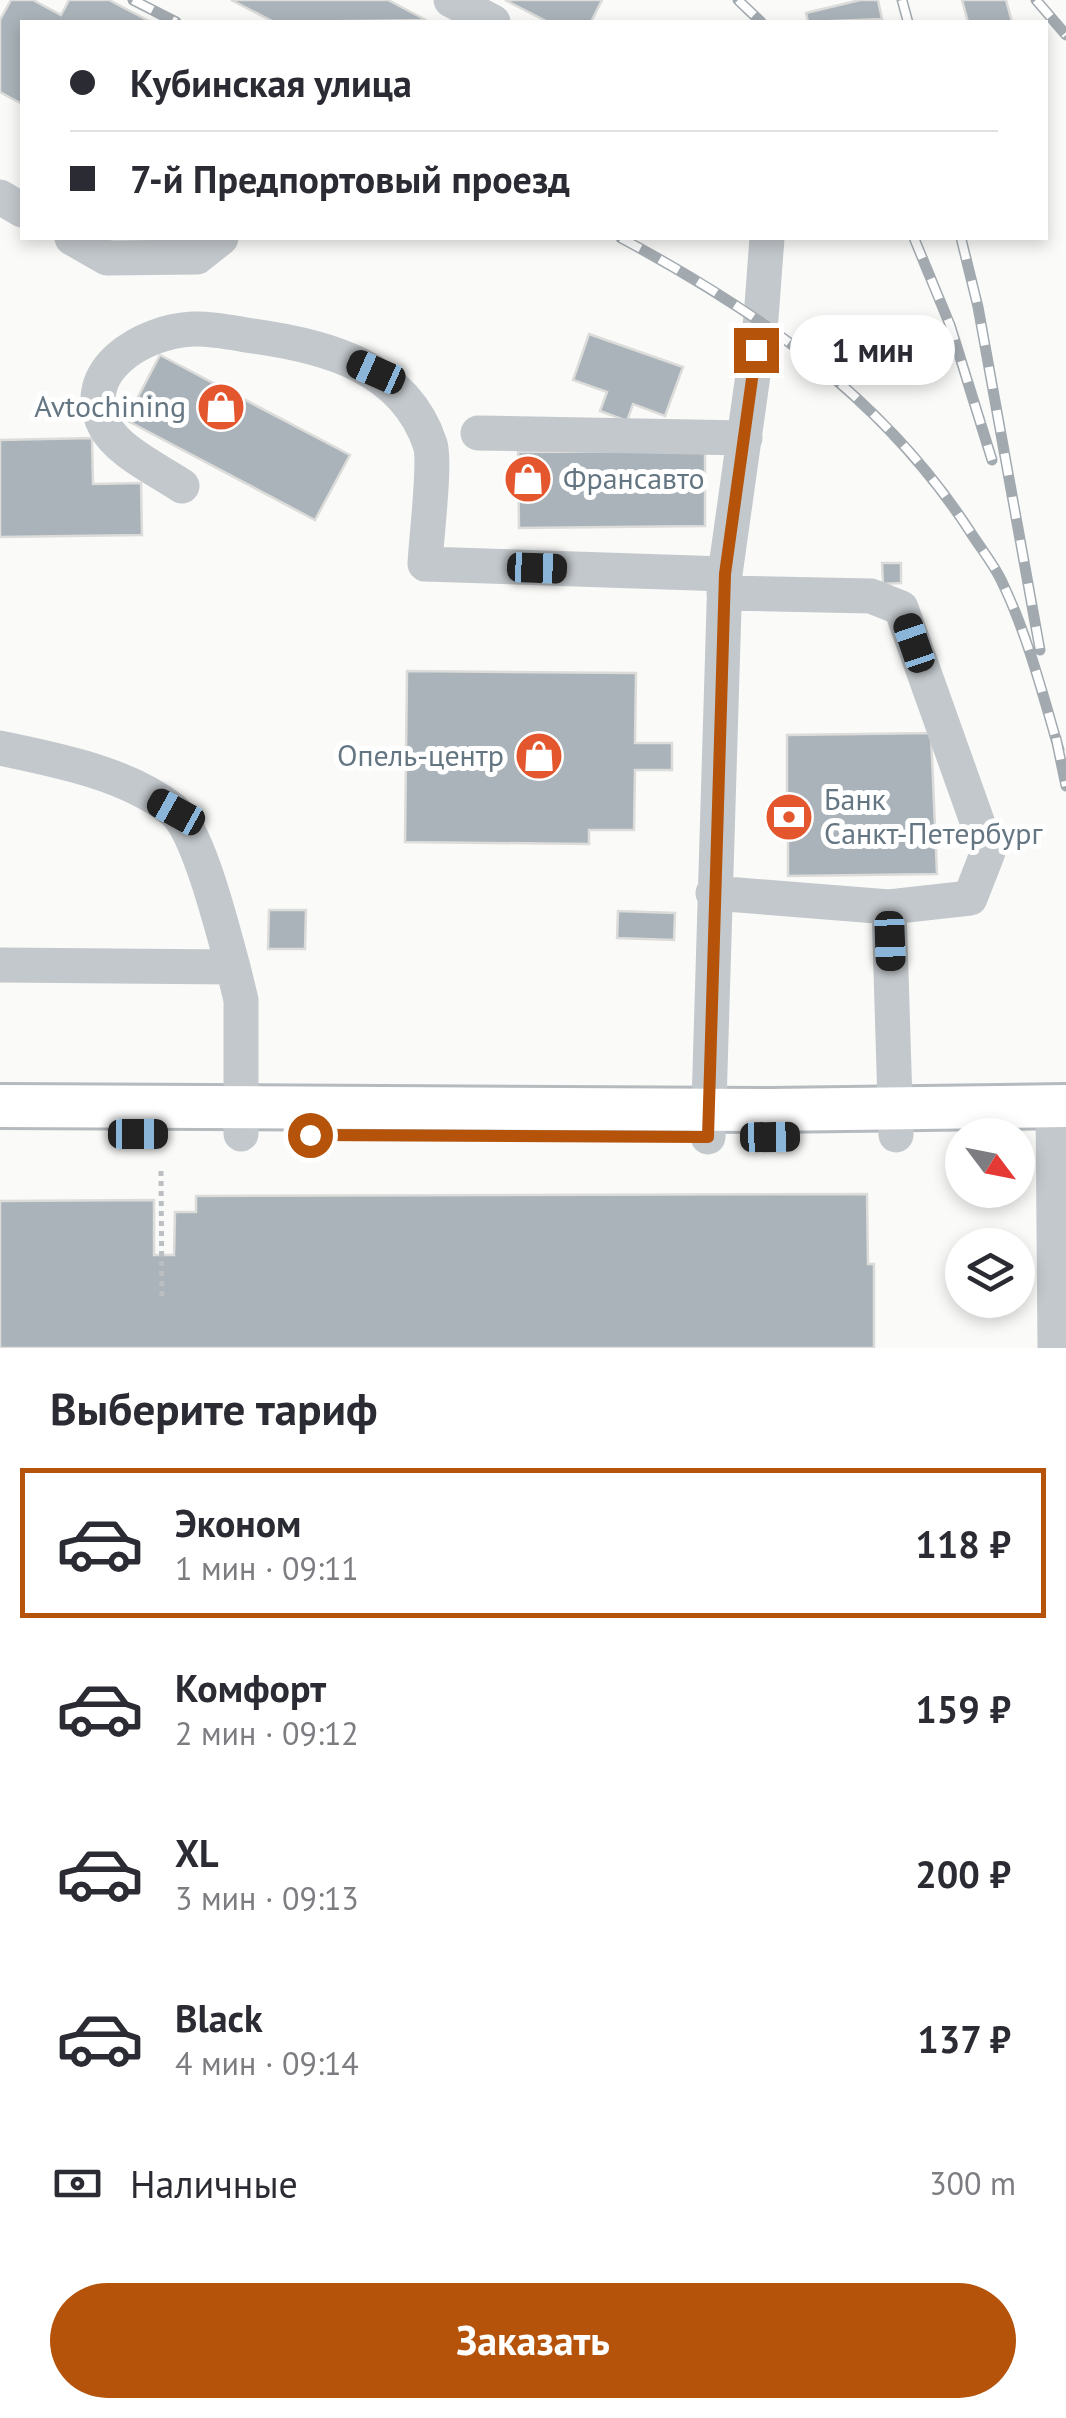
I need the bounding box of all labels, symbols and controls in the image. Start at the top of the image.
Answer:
text: Кубинская улица [130,58,412,107]
text: 7-й Предпортовый проезд [130,154,570,203]
callout: 1 мин [791,315,956,385]
route end [734,328,779,373]
text: 1 мин [831,329,914,371]
car [342,346,410,398]
shop icon: Avtochining [195,381,247,433]
place label: Avtochining [34,386,186,425]
shop icon: Франсавто [502,453,554,505]
place label: Франсавто [563,458,705,497]
car [506,552,568,584]
car [890,610,938,676]
shop icon: Опель-центр [513,730,565,782]
place label: Опель-центр [337,735,504,774]
place label: Банк Санкт-Петербург [824,779,1044,852]
car [142,784,210,840]
bank icon: Банк Санкт-Петербург [763,791,815,843]
car [874,910,906,972]
route start [288,1113,333,1158]
north arrow [945,1118,1035,1208]
map controls [945,1118,1035,1318]
car [108,1119,168,1149]
car [740,1121,800,1153]
button: layers [945,1228,1035,1318]
text: Выберите тариф [50,1379,377,1437]
icon: car [55,1498,145,1588]
text: Эконом [175,1498,301,1547]
text: 118 ₽ [915,1519,1011,1568]
text: 1 мин · 09:11 [175,1547,359,1589]
icon: car [55,1663,145,1753]
text: Комфорт [175,1663,326,1712]
text: 159 ₽ [915,1684,1011,1733]
text: 2 мин · 09:12 [175,1712,359,1754]
icon: car [55,1828,145,1918]
text: XL [175,1828,219,1877]
text: 200 ₽ [915,1849,1011,1898]
text: 3 мин · 09:13 [175,1877,359,1919]
icon: car [55,1993,145,2083]
text: Black [175,1993,263,2042]
text: 137 ₽ [917,2014,1011,2063]
text: 4 мин · 09:14 [175,2042,359,2084]
icon: cash [50,2156,105,2211]
text: Наличные [130,2159,298,2208]
text: 300 m [929,2162,1016,2204]
button: Заказать [50,2283,1016,2398]

